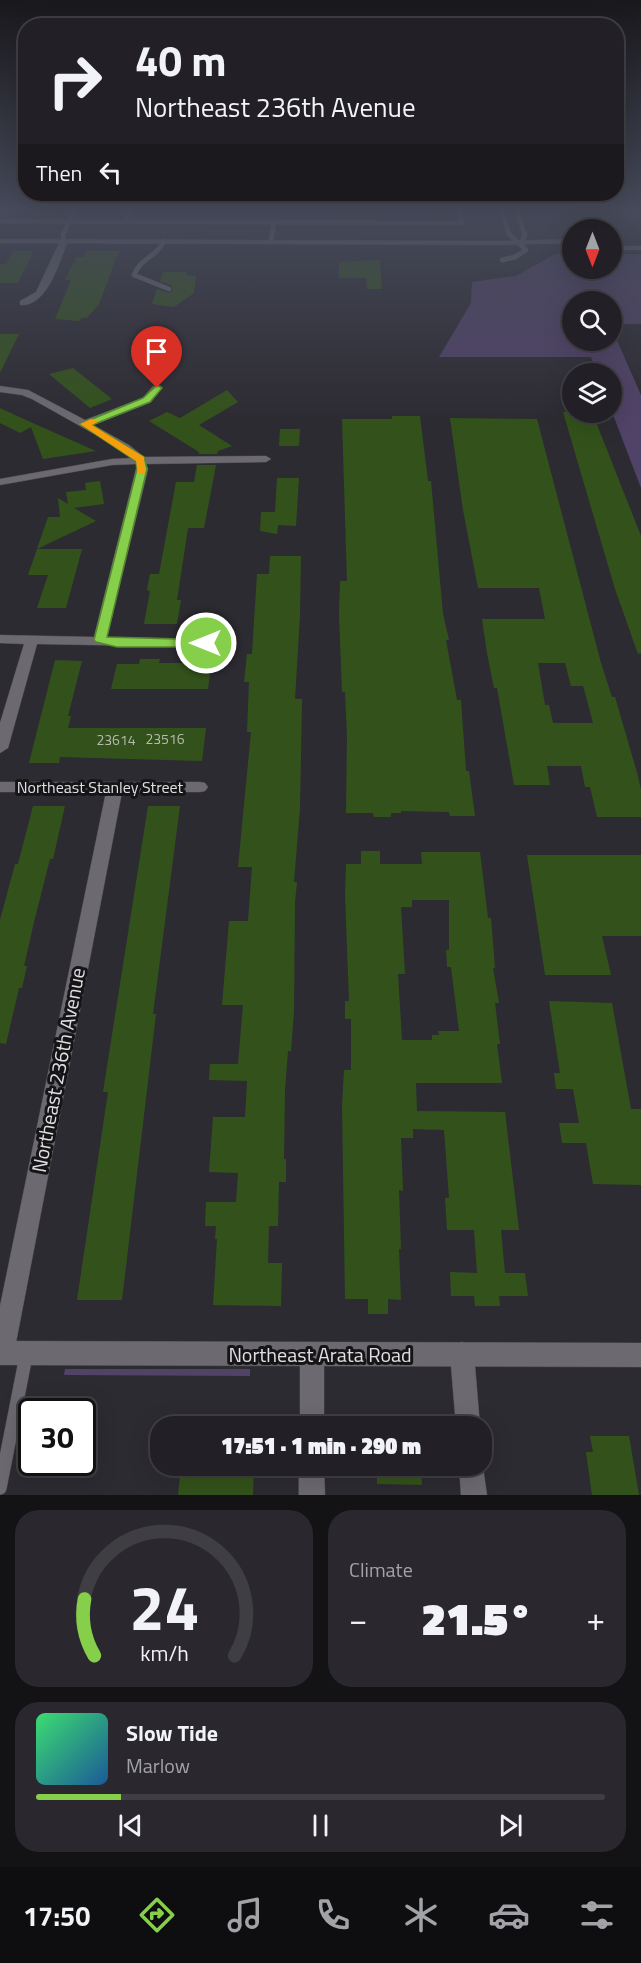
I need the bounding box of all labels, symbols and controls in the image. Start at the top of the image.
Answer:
text: 40 m [135,28,227,92]
icon: right [36,42,114,120]
text: Northeast 236th Avenue [135,86,416,127]
text: Then [36,156,82,190]
icon: left [94,156,127,189]
north arrow [562,219,622,279]
map controls [562,219,622,423]
button: search [562,291,622,351]
pin [131,326,182,388]
icon: arrive [140,335,173,368]
button: layers [562,363,622,423]
position arrow [174,611,238,675]
house number: 23516 [145,728,185,749]
house number: 23614 [96,729,136,750]
street label: Northeast Stanley Street [17,775,184,799]
street label: Northeast 236th Avenue [23,965,93,1175]
street label: Northeast Arata Road [228,1339,412,1370]
speed limit sign: 30 [18,1398,96,1476]
text: 17:51 · 1 min · 290 m [221,1429,421,1463]
text: Climate [349,1554,413,1585]
text: 24 [129,1559,199,1654]
text: 21.5° [421,1584,533,1652]
text: − [349,1594,367,1644]
text: + [587,1594,605,1644]
text: km/h [140,1637,188,1669]
text: Slow Tide [126,1716,218,1750]
text: Marlow [126,1750,190,1781]
icon: previous [114,1809,147,1842]
icon: pause [304,1809,337,1842]
icon: next [494,1809,527,1842]
icon: directions [136,1894,178,1936]
icon: music [224,1894,266,1936]
icon: phone [312,1894,354,1936]
icon: climate [400,1894,442,1936]
icon: car [488,1894,530,1936]
icon: filters [576,1894,618,1936]
text: 17:50 [23,1895,90,1936]

